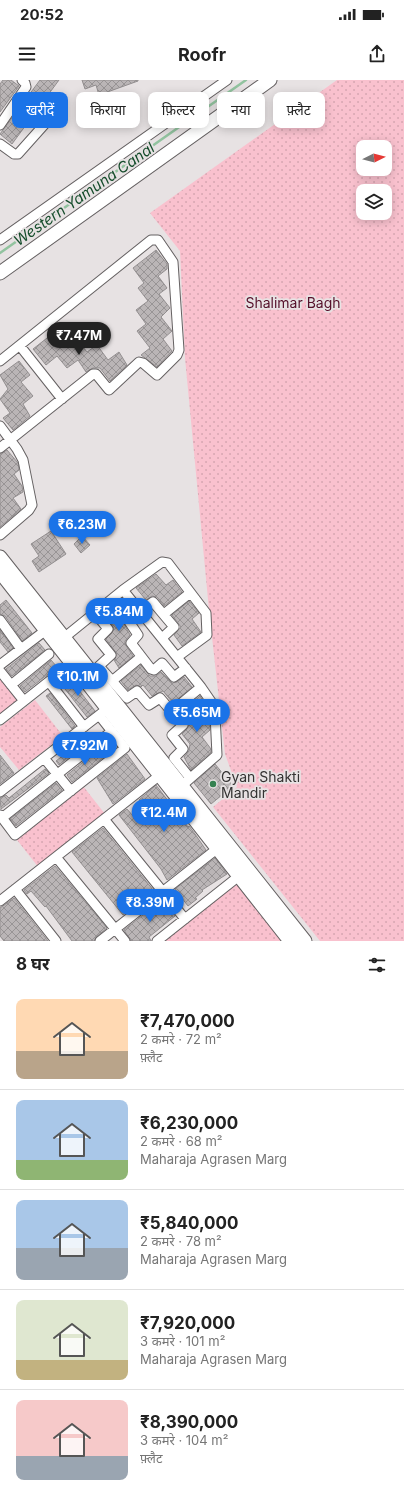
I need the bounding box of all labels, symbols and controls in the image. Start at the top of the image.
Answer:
text: 20:52 [20,5,64,24]
icon: menu [16,43,38,65]
icon: share [366,43,388,65]
text: Roofr [178,44,226,65]
chip: खरीदें [12,92,68,128]
chip: किराया [76,92,140,128]
chip: फ़िल्टर [148,92,209,128]
chip: नया [217,92,265,128]
chip: फ़्लैट [273,92,325,128]
water label: Western Yamuna Canal [10,138,158,250]
north arrow [356,140,392,176]
map controls [356,140,392,220]
button: layers [356,184,392,220]
park label: Shalimar Bagh [245,294,341,311]
pin: ₹7.47M [46,322,112,356]
text: ₹7.47M [56,327,102,343]
pin: ₹6.23M [49,511,115,545]
text: ₹6.23M [58,516,106,532]
pin: ₹5.84M [86,598,152,632]
text: ₹5.84M [95,603,143,619]
pin: ₹10.1M [45,663,111,697]
text: ₹10.1M [57,668,99,684]
pin: ₹5.65M [164,699,230,733]
text: ₹5.65M [173,704,221,720]
pin: ₹7.92M [52,732,118,766]
text: ₹7.92M [62,737,108,753]
place label: Gyan Shakti Mandir [221,768,300,801]
marker: Gyan Shakti Mandir [208,779,218,789]
pin: ₹12.4M [131,799,197,833]
text: ₹12.4M [141,804,187,820]
pin: ₹8.39M [117,889,183,923]
text: ₹8.39M [126,894,174,910]
text: 8 घर [16,954,50,974]
icon: filters [366,954,388,976]
text: ₹7,470,000 [140,1011,235,1031]
icon: home [48,1015,96,1063]
text: 2 कमरे · 72 m² [140,1031,222,1047]
text: फ़्लैट [140,1049,163,1065]
text: ₹6,230,000 [140,1113,238,1133]
icon: home [48,1116,96,1164]
text: 2 कमरे · 68 m² [140,1133,223,1149]
text: Maharaja Agrasen Marg [140,1151,287,1167]
text: ₹5,840,000 [140,1213,238,1233]
icon: home [48,1216,96,1264]
text: 2 कमरे · 78 m² [140,1233,222,1249]
text: Maharaja Agrasen Marg [140,1251,287,1267]
text: ₹7,920,000 [140,1313,235,1333]
icon: home [48,1316,96,1364]
text: 3 कमरे · 101 m² [140,1333,225,1349]
text: Maharaja Agrasen Marg [140,1351,287,1367]
text: ₹8,390,000 [140,1412,238,1432]
icon: home [48,1416,96,1464]
text: 3 कमरे · 104 m² [140,1432,229,1448]
text: फ़्लैट [140,1450,163,1466]

